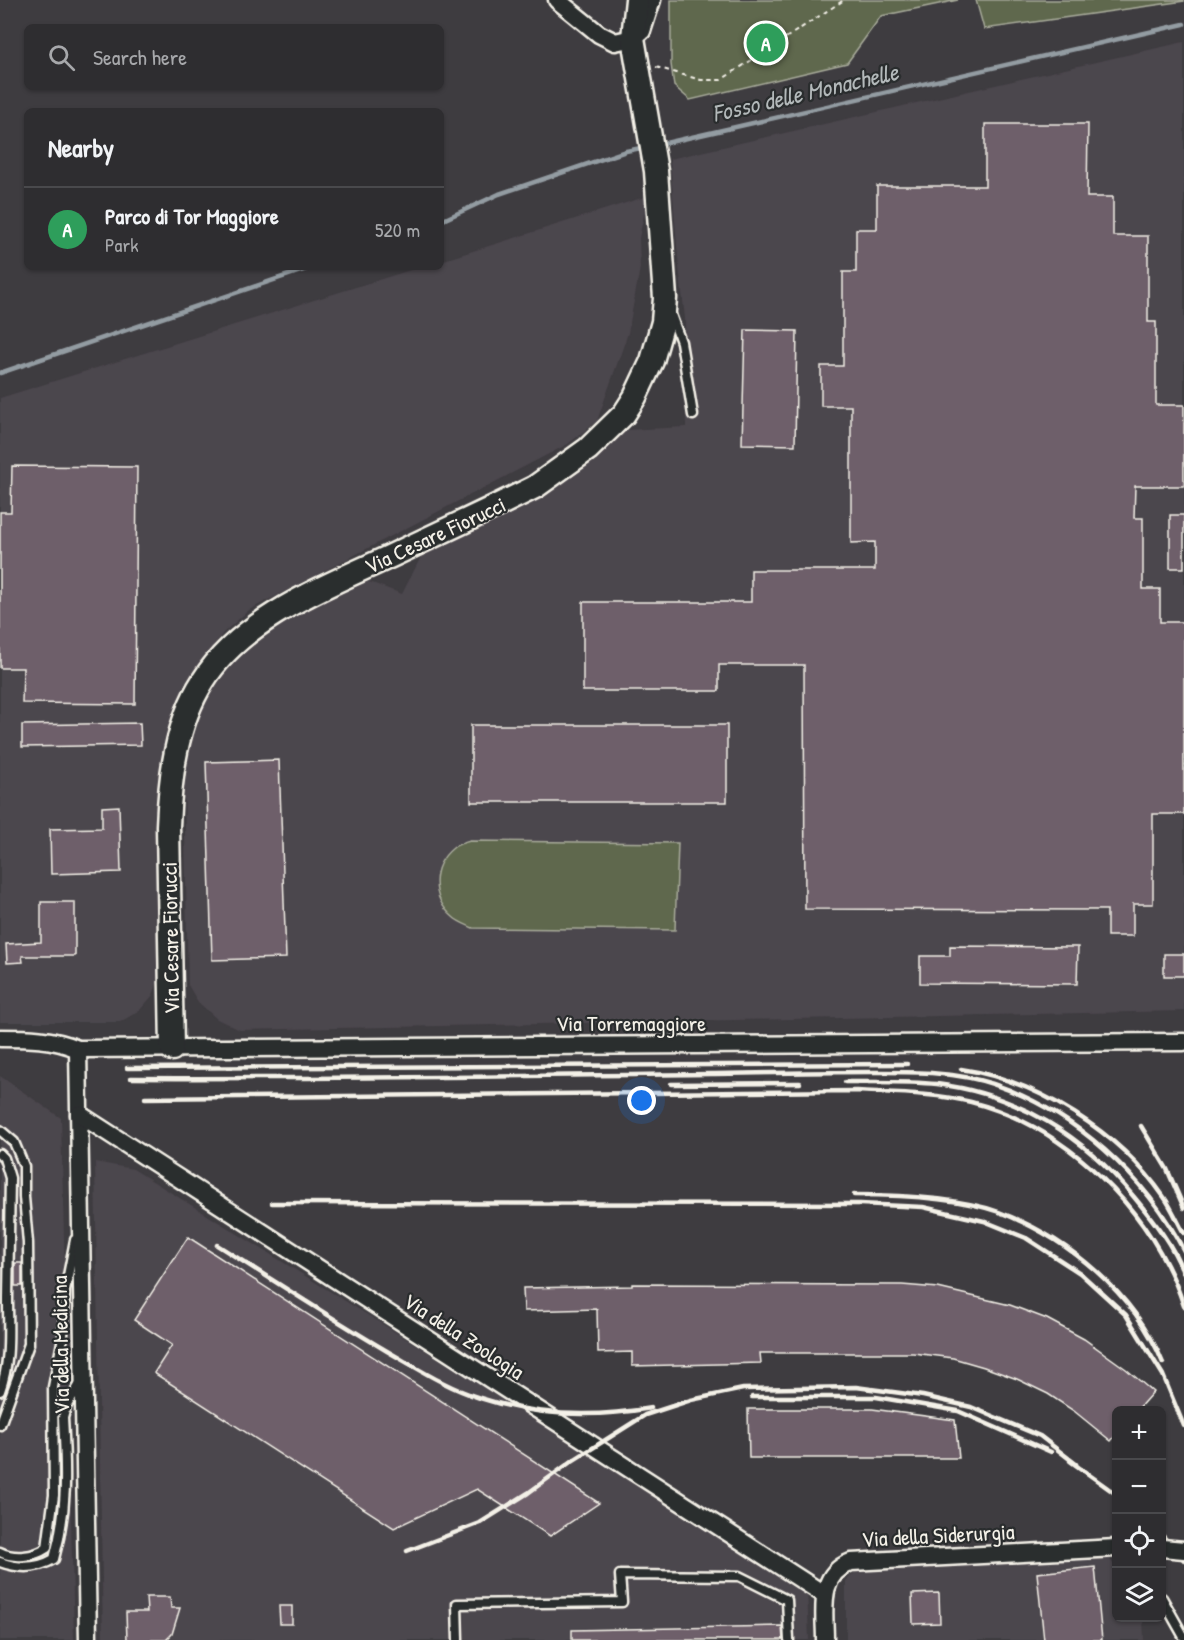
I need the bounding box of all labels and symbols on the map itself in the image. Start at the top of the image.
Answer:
pin: A [746,20,786,66]
water label: Fosso delle Monachelle [709,55,902,129]
street label: Via Cesare Fiorucci [360,489,510,581]
street label: Via Cesare Fiorucci [154,862,186,1014]
street label: Via Torremaggiore [556,1008,706,1038]
your location [627,1086,656,1115]
street label: Via della Medicina [44,1275,76,1415]
street label: Via della Zoologia [398,1286,531,1386]
street label: Via della Siderurgia [861,1516,1016,1554]

